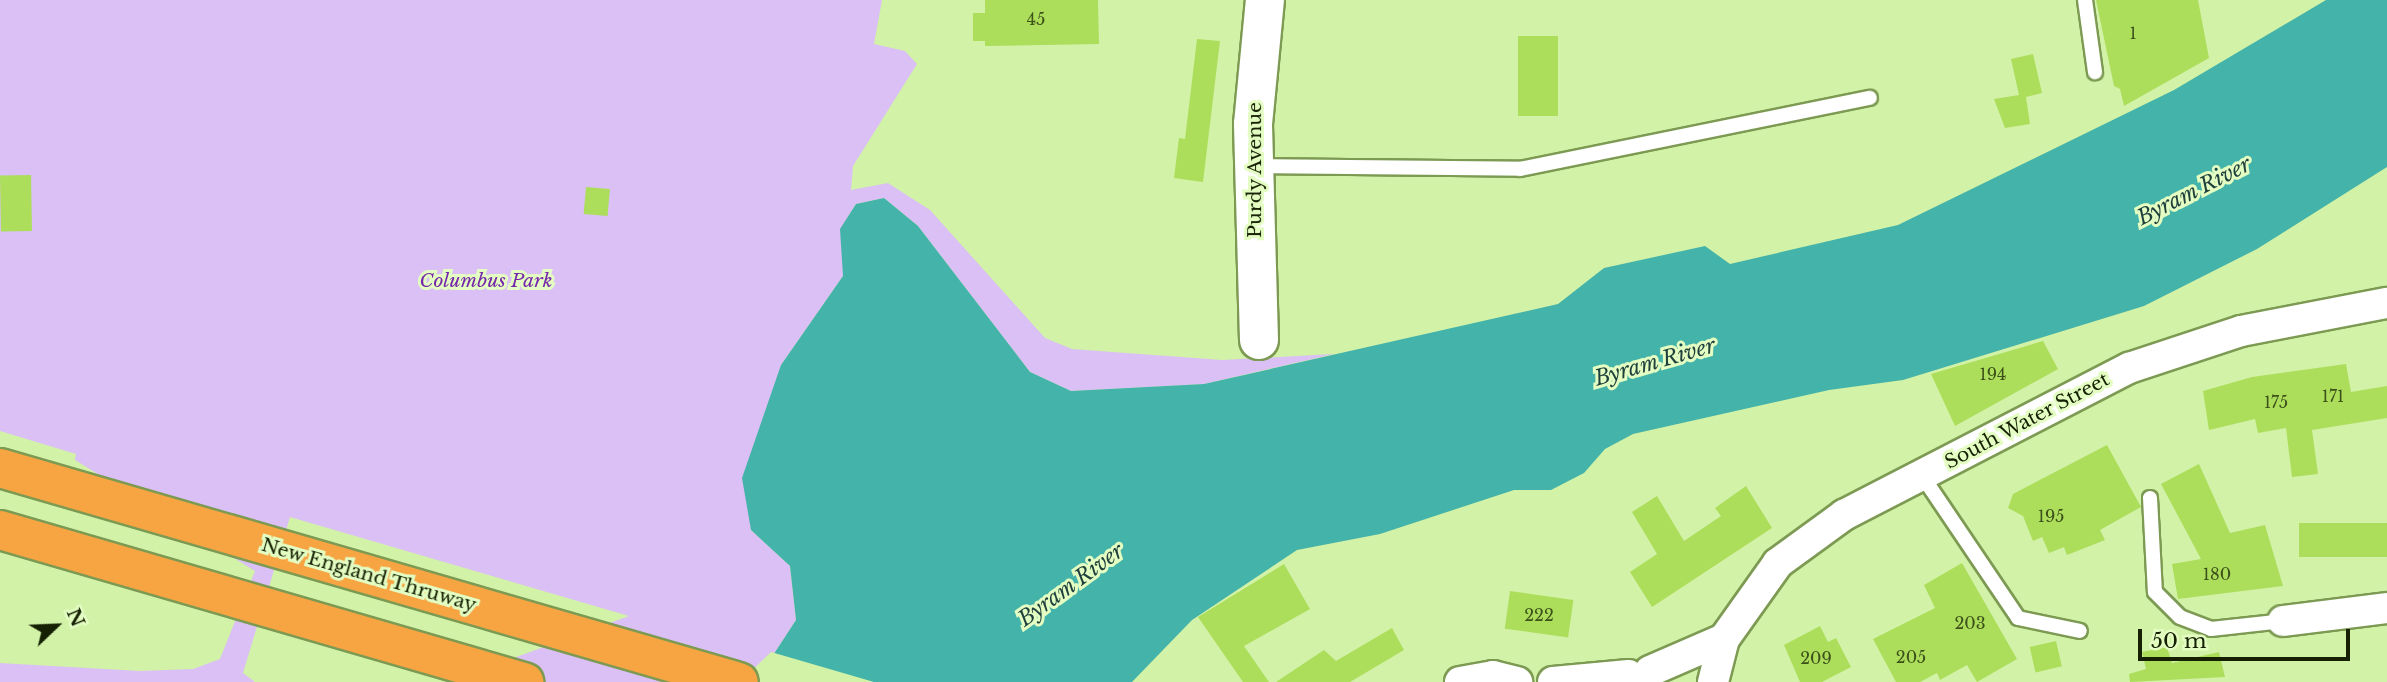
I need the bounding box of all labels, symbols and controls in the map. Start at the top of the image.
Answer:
house number: 45 [1027,9,1045,29]
house number: 1 [2129,23,2137,43]
street label: Purdy Avenue [1244,101,1266,239]
water label: Byram River [2133,151,2255,231]
park label: Columbus Park [420,270,552,292]
water label: Byram River [1591,333,1719,391]
house number: 194 [1980,364,2006,384]
street label: South Water Street [1940,368,2114,474]
house number: 171 [2322,386,2344,406]
house number: 175 [2264,392,2288,412]
house number: 195 [2038,506,2064,526]
street label: New England Thruway [258,533,480,617]
water label: Byram River [1013,538,1129,632]
house number: 180 [2203,564,2231,584]
north arrow [21,591,91,661]
text: N [62,605,90,630]
house number: 222 [1524,605,1554,625]
house number: 203 [1954,613,1986,633]
scale bar [2142,616,2354,660]
text: 50 m [2151,628,2206,654]
house number: 205 [1896,647,1926,667]
house number: 209 [1800,648,1832,668]

